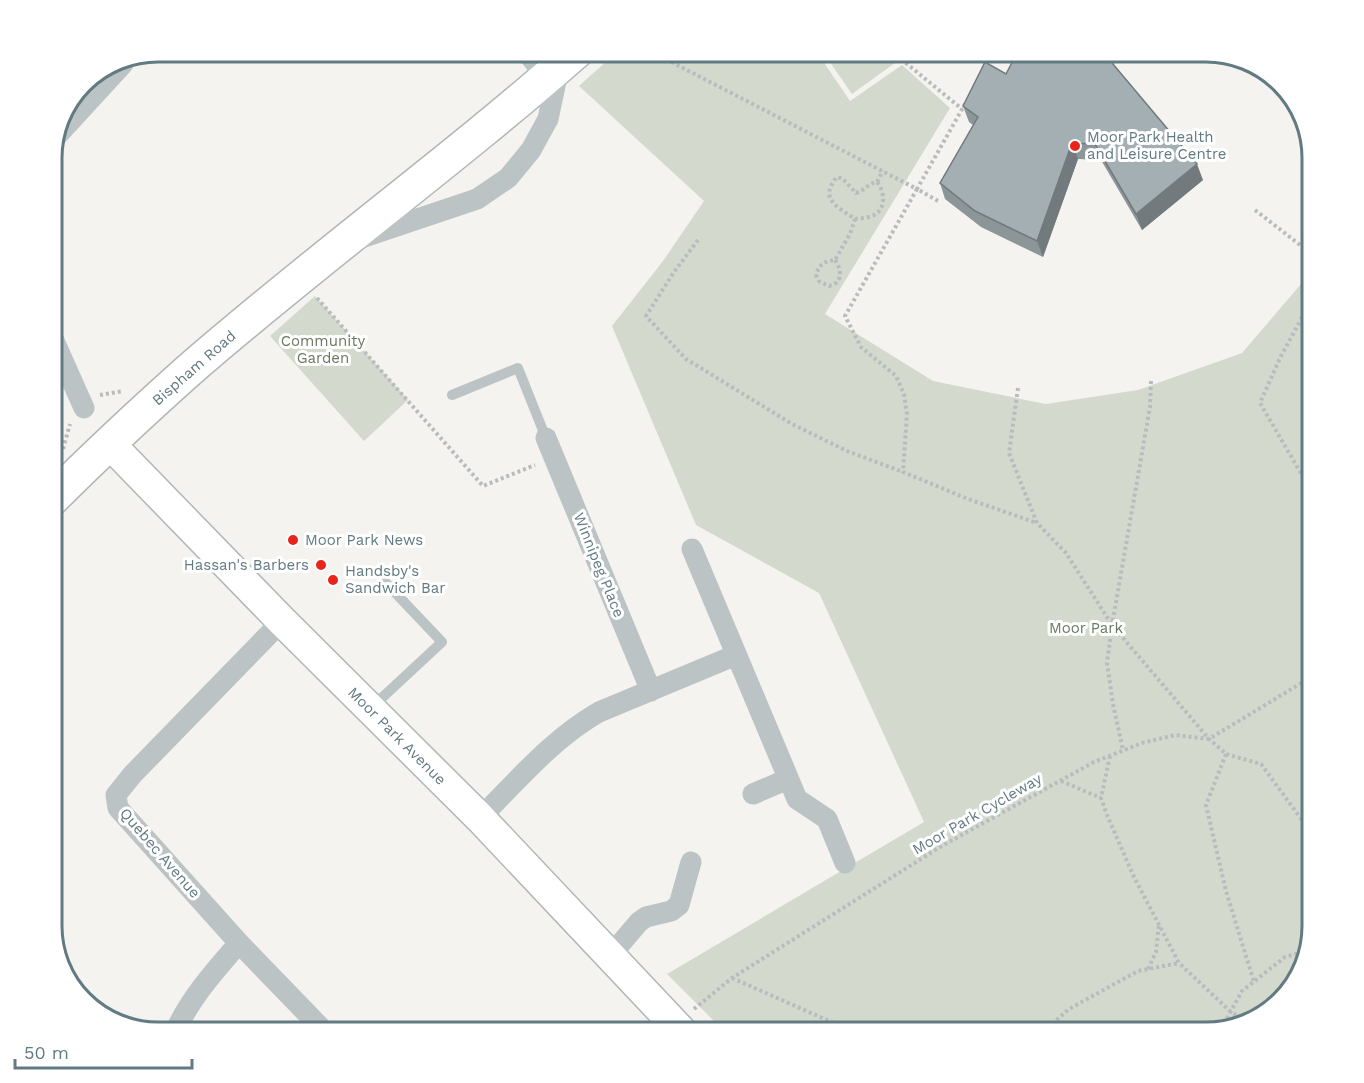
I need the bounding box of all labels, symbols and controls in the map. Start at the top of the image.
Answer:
place label: Moor Park Health and Leisure Centre [1087,128,1226,163]
marker: Moor Park Health and Leisure Centre [1068,139,1082,153]
street label: Bispham Road [149,327,239,409]
park label: Community Garden [281,332,365,367]
street label: Winnipeg Place [570,510,628,620]
place label: Moor Park News [305,531,423,549]
marker: Moor Park News [286,533,300,547]
place label: Hassan's Barbers [184,556,309,574]
marker: Hassan's Barbers [314,558,328,572]
place label: Handsby's Sandwich Bar [345,562,445,597]
marker: Handsby's Sandwich Bar [326,573,340,587]
park label: Moor Park [1049,619,1123,637]
street label: Moor Park Avenue [344,683,450,789]
street label: Moor Park Cycleway [909,770,1045,858]
street label: Quebec Avenue [116,804,204,902]
scale bar [15,1032,192,1070]
text: 50 m [24,1042,69,1063]

